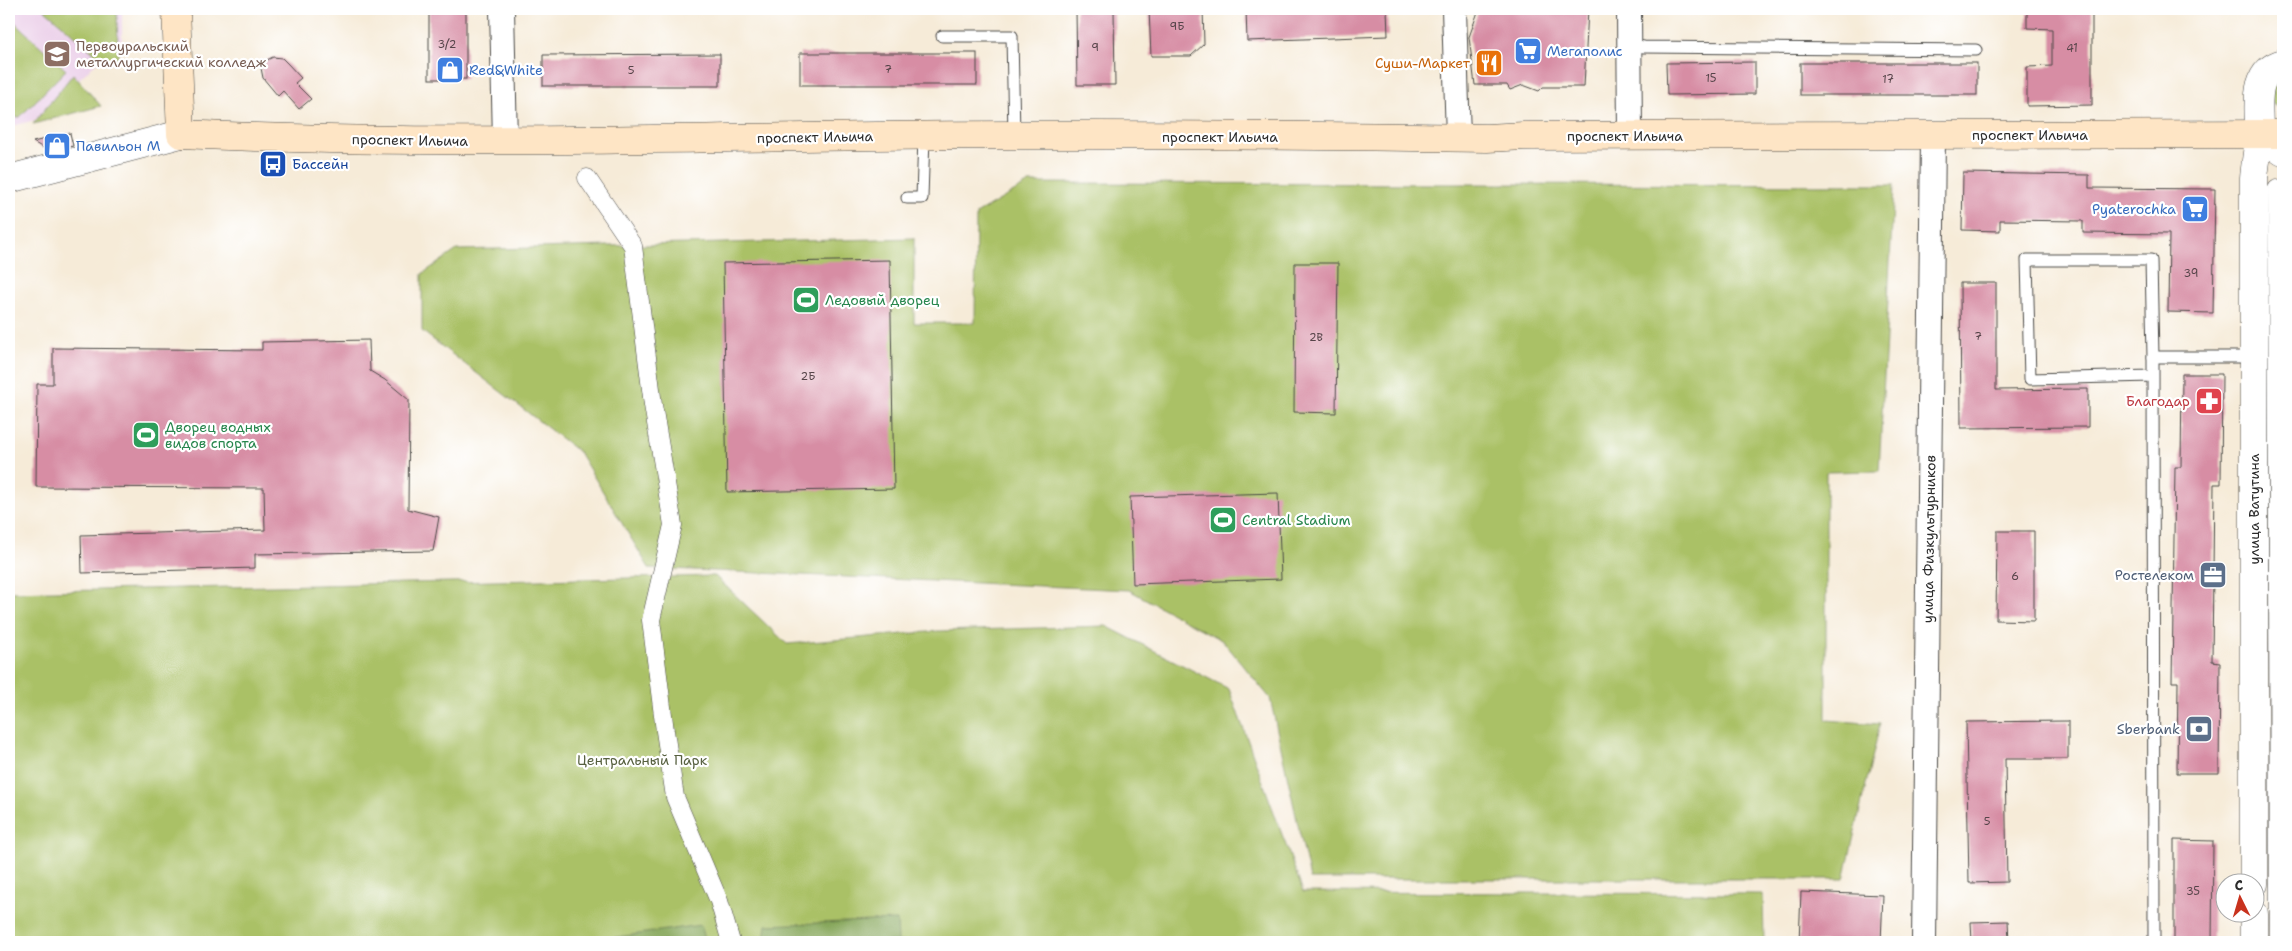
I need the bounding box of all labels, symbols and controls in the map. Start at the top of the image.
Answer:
house number: 9Б [1170,19,1184,34]
supermarket icon: Мегаполис [1513,36,1543,66]
place label: Первоуральский металлургический колледж [76,37,267,71]
house number: 3/2 [438,37,456,52]
school or university icon: Первоуральский металлургический колледж [42,39,72,69]
house number: 9 [1091,40,1099,55]
house number: 41 [2066,41,2078,56]
place label: Мегаполис [1547,42,1623,60]
restaurant icon: Суши-Маркет [1474,48,1504,78]
place label: Суши-Маркет [1375,54,1471,72]
shop icon: Red&White [435,55,465,85]
place label: Red&White [469,61,543,79]
house number: 7 [884,62,892,77]
house number: 5 [628,63,635,78]
house number: 15 [1705,71,1717,86]
house number: 17 [1882,72,1894,87]
street label: проспект Ильича [1972,126,2088,144]
street label: проспект Ильича [757,127,873,147]
street label: проспект Ильича [1567,127,1683,145]
street label: проспект Ильича [1162,128,1278,146]
street label: проспект Ильича [352,130,468,150]
shop icon: Павильон М [42,131,72,161]
place label: Павильон М [76,137,161,155]
bus stop icon: Бассейн [258,149,288,179]
place label: Бассейн [292,155,348,173]
supermarket icon: Pyaterochka [2180,194,2210,224]
place label: Pyaterochka [2092,200,2176,218]
house number: 39 [2184,266,2198,281]
sports icon: Ледовый дворец [791,285,821,315]
place label: Ледовый дворец [825,291,940,309]
house number: 7 [1974,329,1982,344]
house number: 2В [1309,330,1324,345]
house number: 2Б [801,369,815,384]
pharmacy icon: Благодар [2194,386,2224,416]
place label: Благодар [2126,392,2190,410]
place label: Дворец водных видов спорта [165,418,271,452]
sports icon: Дворец водных видов спорта [131,420,161,450]
street label: улица Ватутина [2245,453,2263,564]
street label: улица Физкультурников [1919,455,1939,623]
sports icon: Central Stadium [1208,505,1238,535]
place label: Central Stadium [1242,511,1351,529]
office icon: Ростелеком [2198,560,2228,590]
place label: Ростелеком [2115,566,2194,584]
house number: 6 [2011,569,2019,584]
bank icon: Sberbank [2184,714,2214,744]
place label: Sberbank [2117,720,2180,738]
park label: Центральный Парк [577,751,708,769]
house number: 5 [1984,814,1991,829]
north arrow [2214,874,2264,924]
text: С [2234,876,2244,894]
house number: 35 [2186,884,2200,899]

